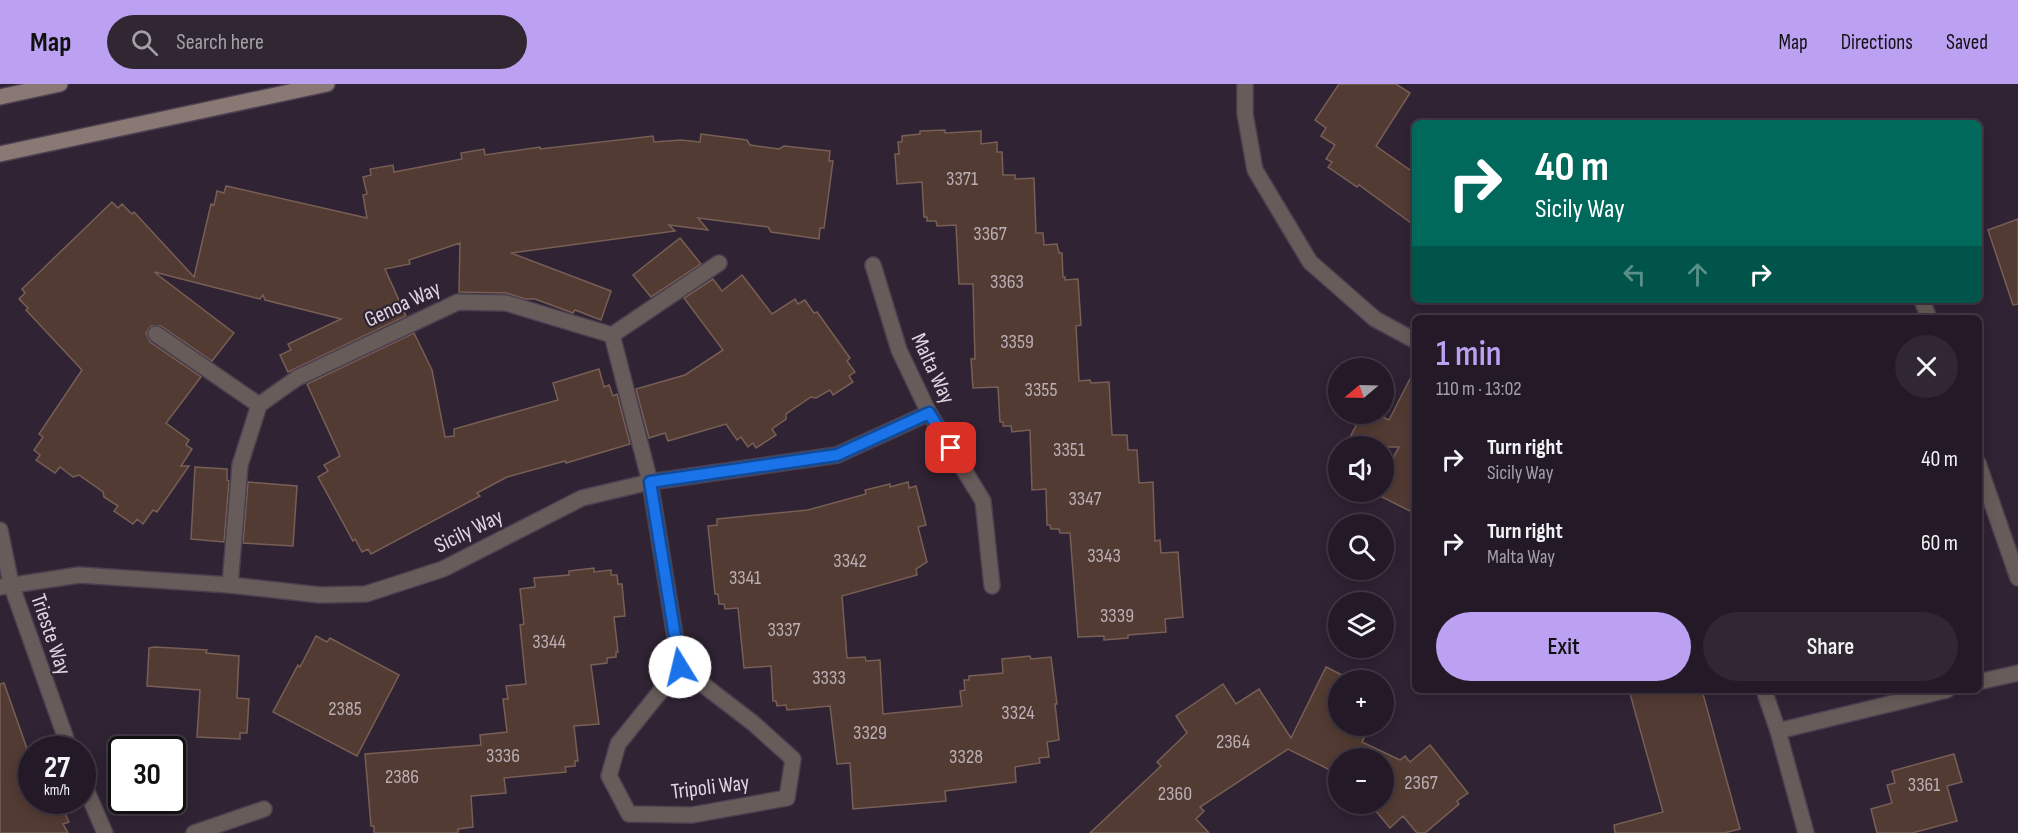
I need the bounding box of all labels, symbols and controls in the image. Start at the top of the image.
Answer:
search box [107,15,527,69]
text: Map [30,26,71,59]
icon: search [128,26,161,59]
text: Search here [176,29,264,56]
text: Map [1778,30,1808,55]
text: Directions [1841,30,1913,55]
text: Saved [1946,30,1988,55]
text: 40 m [1535,142,1609,193]
icon: right [1436,144,1514,222]
house number: 3371 [946,167,978,191]
text: Sicily Way [1535,193,1625,225]
house number: 3367 [973,222,1007,246]
icon: left [1618,258,1651,291]
icon: ahead [1681,258,1714,291]
icon: right [1744,258,1777,291]
house number: 3363 [990,270,1024,294]
street label: Genoa Way [360,275,445,334]
street label: Malta Way [905,329,961,409]
house number: 3359 [1000,330,1034,354]
text: 1 min [1436,333,1501,376]
button: close [1895,335,1958,398]
north arrow [1328,358,1394,424]
map controls [1328,358,1394,814]
text: 110 m · 13:02 [1436,377,1522,401]
house number: 3355 [1025,378,1057,402]
pin [925,422,976,473]
icon: arrive [934,431,967,464]
text: Turn right [1487,434,1563,461]
button: sound [1328,436,1394,502]
house number: 3351 [1053,438,1085,462]
icon: right [1436,443,1469,476]
text: 40 m [1921,446,1958,473]
text: Sicily Way [1487,461,1553,485]
house number: 3347 [1068,487,1102,511]
street label: Sicily Way [430,503,508,559]
button: search [1328,514,1394,580]
text: Turn right [1487,518,1563,545]
icon: right [1436,527,1469,560]
text: 60 m [1921,530,1958,557]
house number: 3343 [1087,544,1121,568]
text: Malta Way [1487,545,1555,569]
house number: 3342 [833,549,867,573]
house number: 3341 [729,566,761,590]
street label: Trieste Way [24,590,77,679]
button: layers [1328,592,1394,658]
house number: 3339 [1100,604,1134,628]
button: Exit [1436,612,1691,681]
button: Share [1703,612,1958,681]
house number: 3337 [767,618,801,642]
house number: 3344 [532,630,566,654]
position arrow [648,635,712,699]
house number: 3333 [812,666,846,690]
button: + [1328,670,1394,736]
house number: 2385 [328,697,362,721]
house number: 3324 [1001,701,1035,725]
house number: 3329 [853,721,887,745]
house number: 2364 [1216,730,1250,754]
speed limit sign: 30 [108,736,186,814]
house number: 3336 [486,744,520,768]
house number: 3328 [949,745,983,769]
button: − [1328,748,1394,814]
text: 27 [44,750,70,786]
house number: 2386 [385,765,419,789]
street label: Tripoli Way [670,769,751,806]
house number: 2367 [1404,771,1438,795]
house number: 3361 [1908,773,1940,797]
text: km/h [44,781,70,800]
house number: 2360 [1158,782,1192,806]

